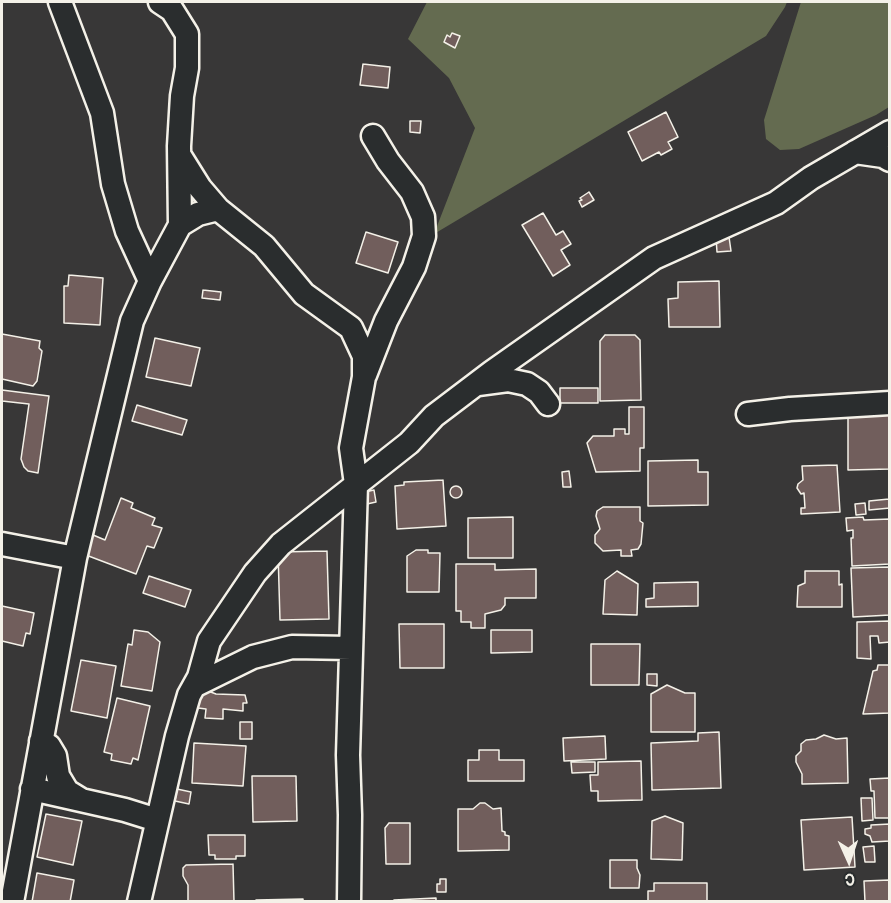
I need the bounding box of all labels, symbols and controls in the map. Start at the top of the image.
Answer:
north arrow [819,831,879,891]
text: С [844,869,855,889]

